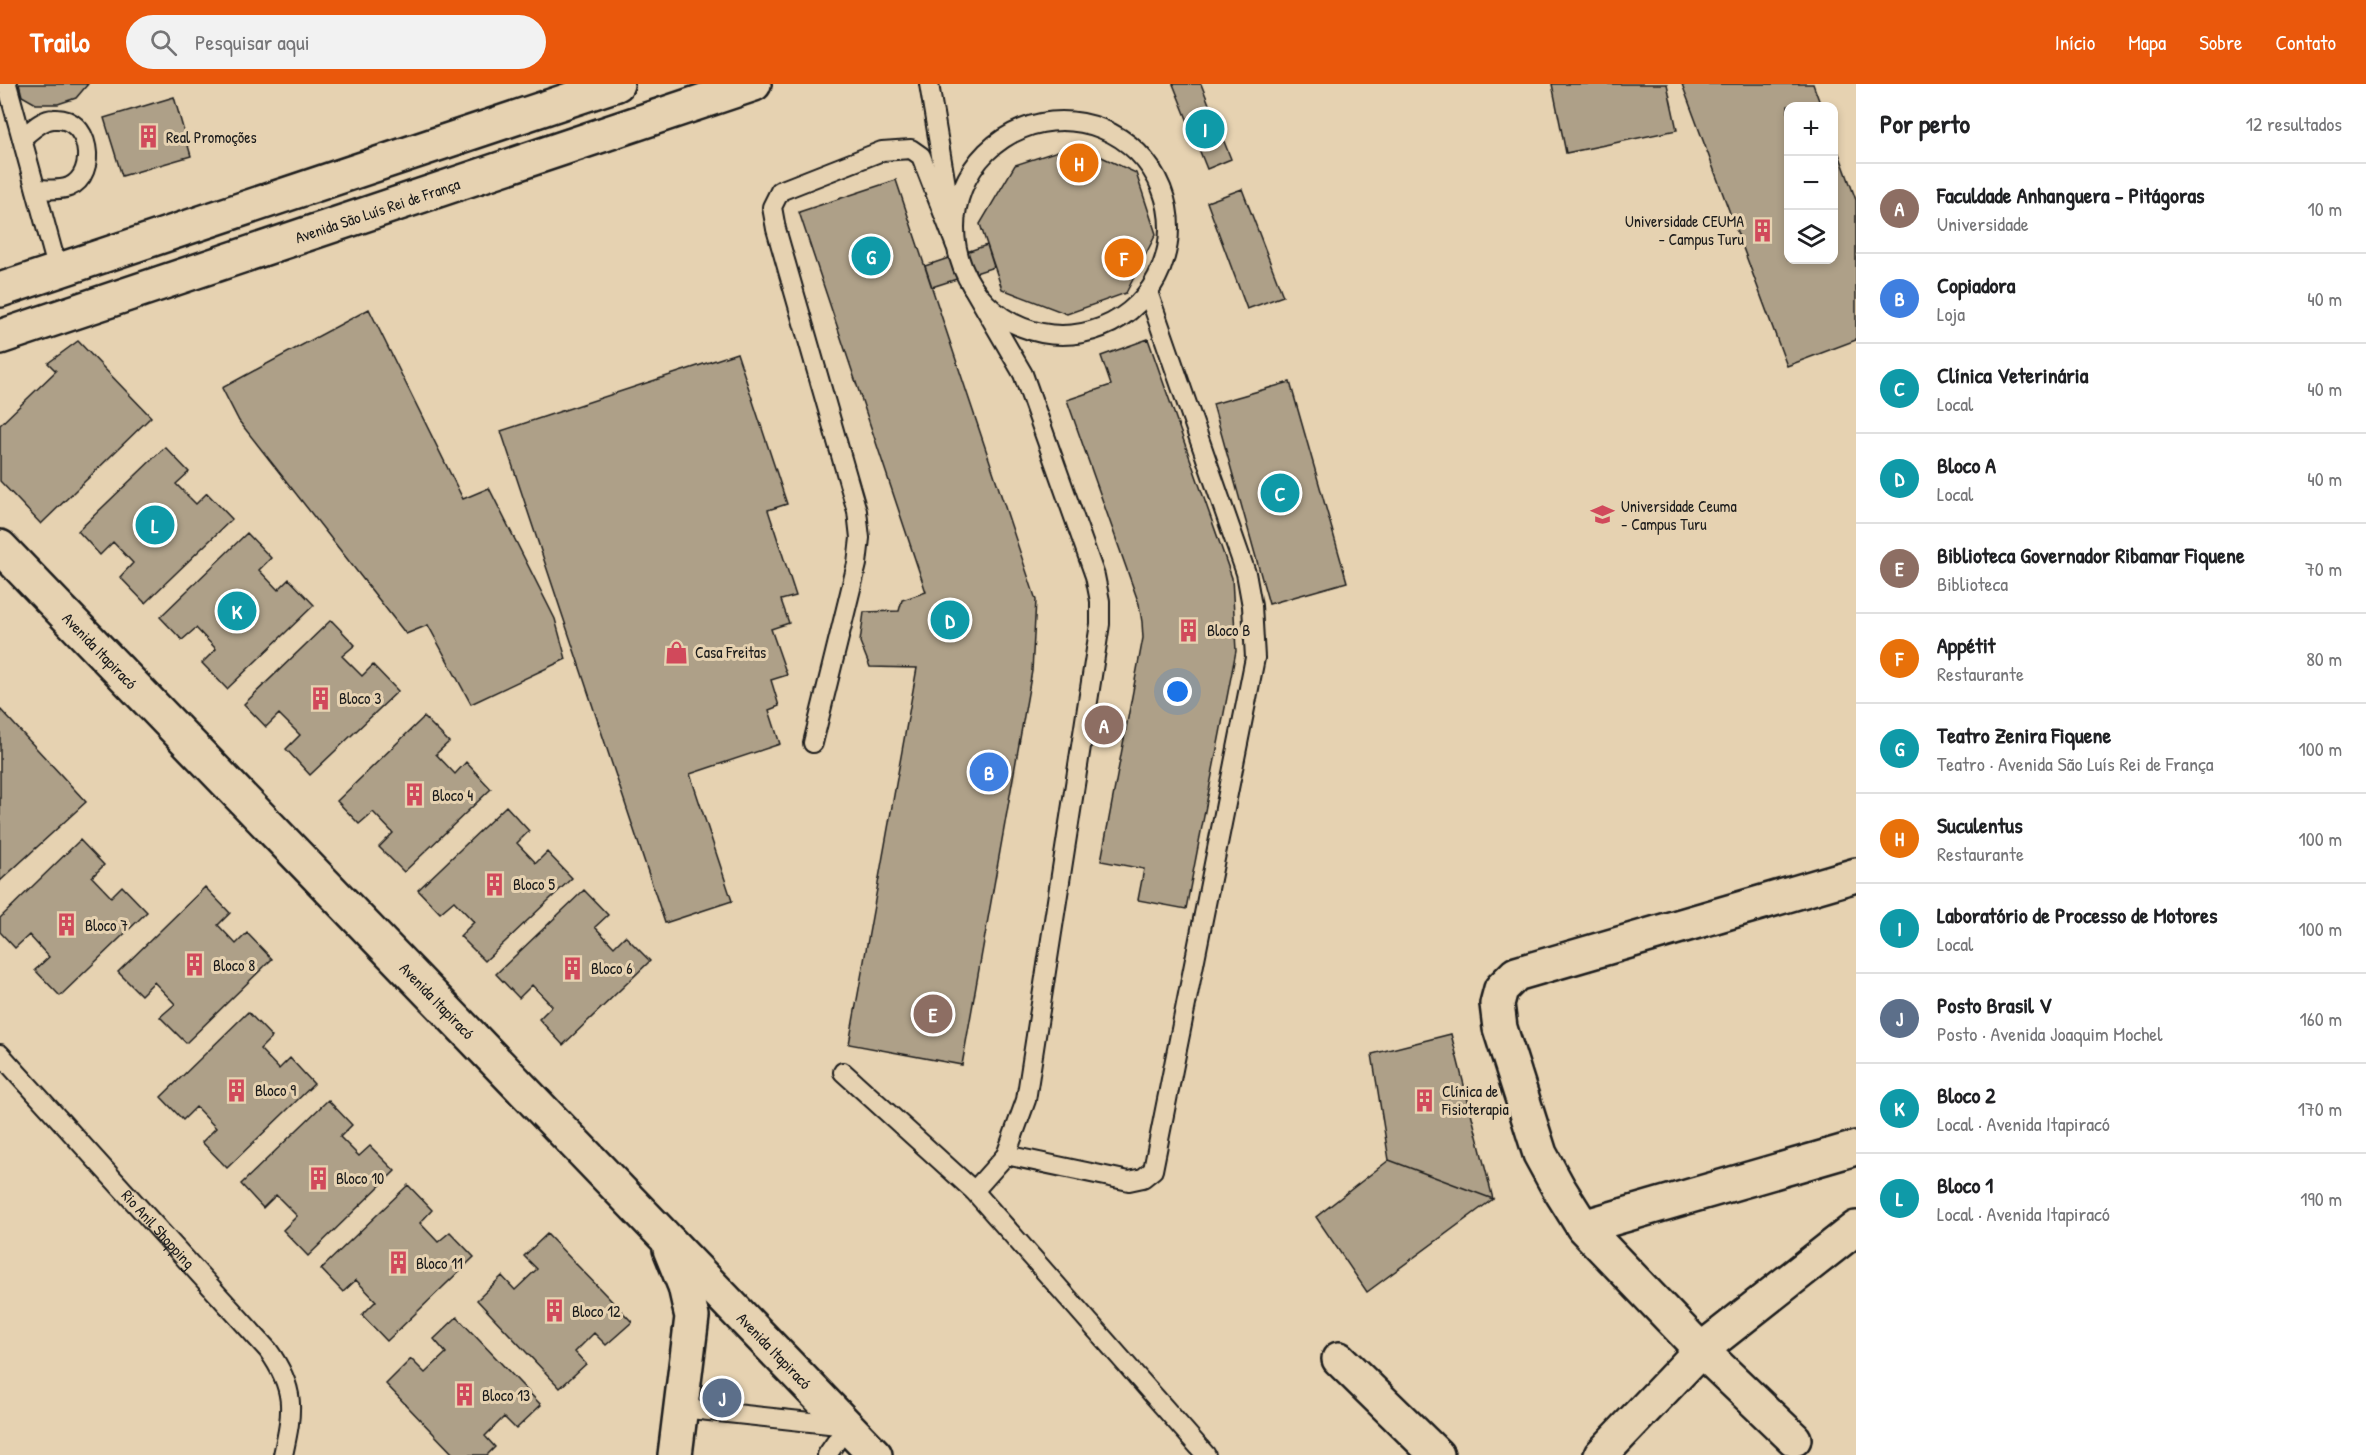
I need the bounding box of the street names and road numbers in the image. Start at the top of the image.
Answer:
street label: Avenida São Luís Rei de França [292,172,463,248]
street label: Avenida Itapiracó [58,607,142,694]
street label: Avenida Itapiracó [395,957,480,1044]
street label: Rio Anil Shopping [117,1185,200,1273]
street label: Avenida Itapiracó [732,1307,817,1394]

